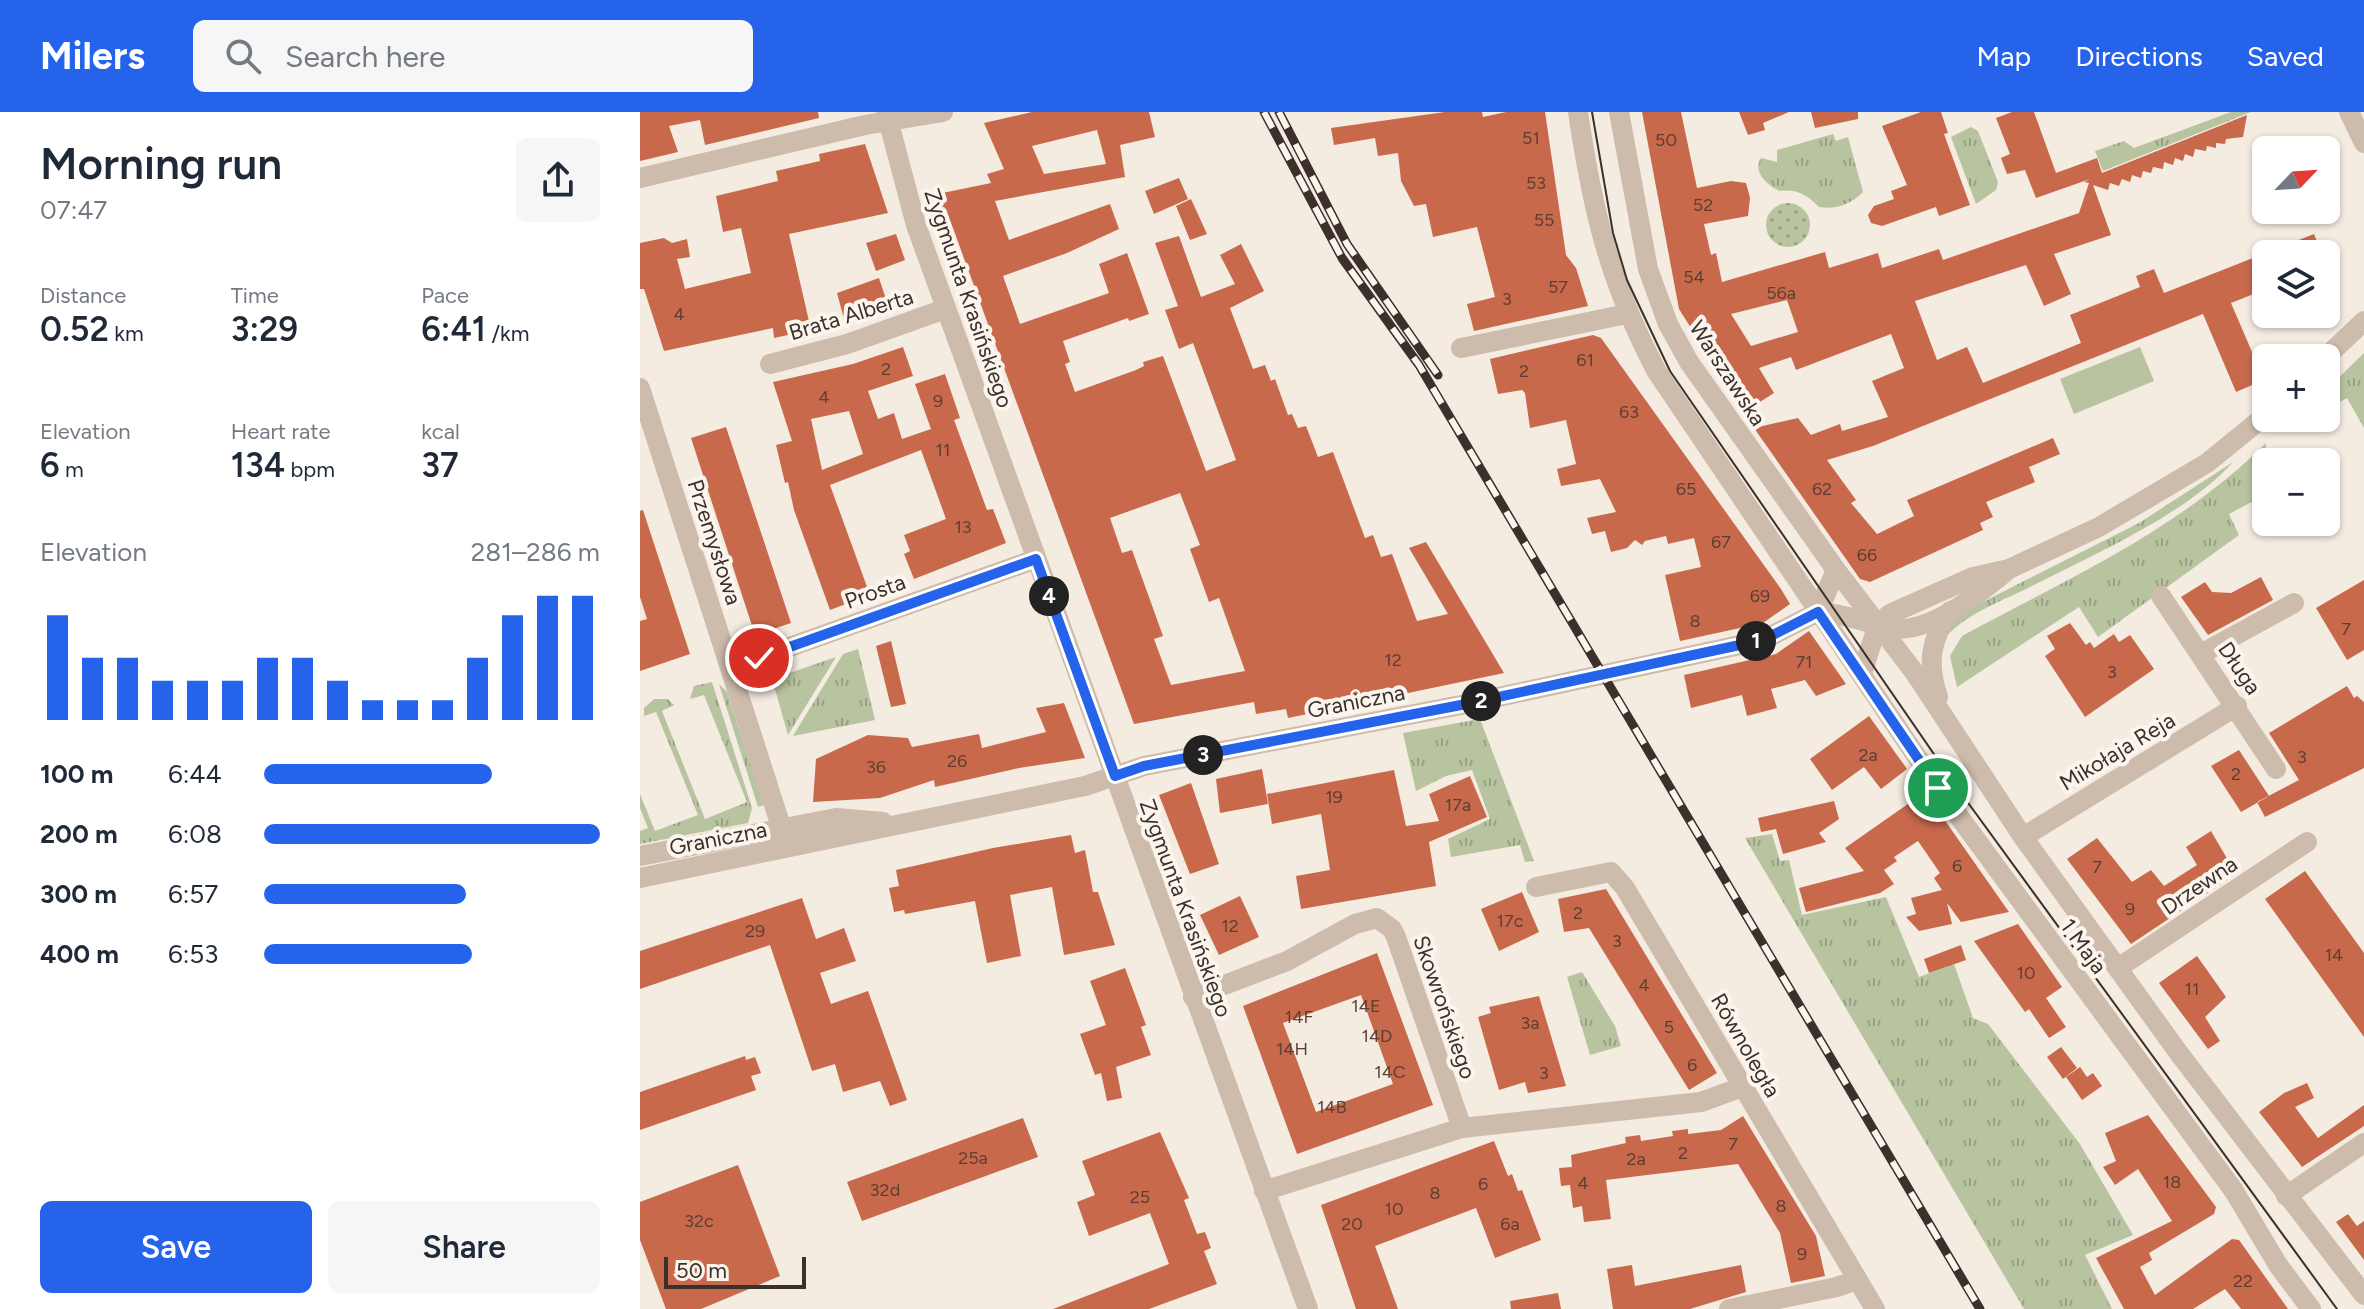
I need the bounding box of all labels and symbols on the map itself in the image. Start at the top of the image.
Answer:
house number: 51 [1522,127,1540,149]
house number: 50 [1655,129,1677,151]
north arrow [2252,136,2340,224]
house number: 53 [1526,172,1546,194]
street label: Zygmunta Krasińskiego [918,185,1019,411]
house number: 52 [1693,194,1713,216]
house number: 55 [1534,209,1554,231]
house number: 54 [1683,266,1705,288]
house number: 57 [1548,276,1568,298]
house number: 56a [1766,282,1796,304]
street label: Brata Alberta [786,283,917,346]
house number: 3 [1502,288,1512,310]
house number: 4 [673,303,685,325]
street label: Warszawska [1684,316,1772,431]
house number: 61 [1576,349,1594,371]
house number: 2 [881,358,891,380]
house number: 2 [1519,360,1529,382]
house number: 4 [818,386,830,408]
house number: 9 [933,390,943,412]
house number: 63 [1619,401,1639,423]
house number: 11 [936,439,950,461]
street label: Przemysłowa [682,476,747,608]
house number: 65 [1676,478,1696,500]
house number: 62 [1812,478,1832,500]
house number: 13 [954,516,972,538]
house number: 67 [1711,531,1731,553]
house number: 66 [1857,544,1877,566]
street label: Prosta [841,568,909,615]
pin: 4 [1029,576,1069,616]
house number: 69 [1750,585,1770,607]
house number: 8 [1689,610,1701,632]
house number: 7 [2341,618,2351,640]
pin: 1 [1736,621,1776,661]
pin [725,624,793,692]
street label: Długa [2212,637,2267,700]
house number: 12 [1384,649,1402,671]
house number: 71 [1795,651,1813,673]
house number: 3 [2107,661,2117,683]
street label: Graniczna [1305,679,1407,724]
pin: 2 [1461,681,1501,721]
street label: Mikołaja Reja [2055,706,2180,796]
pin: 3 [1183,735,1223,775]
house number: 2a [1858,744,1878,766]
house number: 3 [2297,746,2307,768]
house number: 26 [947,750,967,772]
pin [1904,754,1972,822]
house number: 36 [866,756,886,778]
house number: 2 [2231,763,2241,785]
house number: 19 [1325,786,1343,808]
house number: 17a [1445,794,1471,816]
street label: Zygmunta Krasińskiego [1134,796,1238,1021]
street label: Graniczna [667,816,769,861]
street label: Drzewna [2156,850,2242,921]
house number: 6 [1952,855,1962,877]
house number: 7 [2092,856,2102,878]
house number: 9 [2125,898,2135,920]
house number: 2 [1573,902,1583,924]
house number: 17c [1497,910,1524,932]
street label: 1 Maja [2055,913,2113,979]
house number: 12 [1221,915,1239,937]
house number: 29 [745,920,765,942]
house number: 3 [1612,930,1622,952]
street label: Skowrońskiego [1407,932,1482,1082]
house number: 14 [2325,944,2343,966]
house number: 10 [2017,962,2035,984]
house number: 4 [1638,974,1650,996]
house number: 11 [2185,978,2199,1000]
street label: Równoległa [1705,988,1786,1102]
house number: 14E [1351,995,1381,1017]
house number: 14F [1285,1006,1313,1028]
house number: 3a [1521,1012,1539,1034]
house number: 5 [1664,1016,1674,1038]
house number: 14D [1362,1025,1393,1047]
house number: 14H [1276,1038,1308,1060]
house number: 6 [1687,1054,1697,1076]
house number: 14C [1374,1061,1406,1083]
house number: 3 [1539,1062,1549,1084]
house number: 14B [1317,1096,1347,1118]
house number: 7 [1728,1133,1738,1155]
house number: 2 [1678,1142,1688,1164]
house number: 25a [958,1147,988,1169]
house number: 2a [1626,1148,1646,1170]
house number: 18 [2163,1171,2181,1193]
house number: 4 [1577,1172,1589,1194]
house number: 6 [1478,1173,1488,1195]
house number: 32d [870,1179,900,1201]
house number: 8 [1429,1182,1441,1204]
house number: 25 [1130,1186,1150,1208]
house number: 8 [1775,1195,1787,1217]
house number: 10 [1385,1198,1403,1220]
house number: 32c [684,1210,714,1232]
house number: 20 [1341,1213,1363,1235]
house number: 6a [1500,1213,1520,1235]
house number: 9 [1797,1243,1807,1265]
scale bar [664,1253,806,1289]
house number: 22 [2233,1270,2253,1292]

